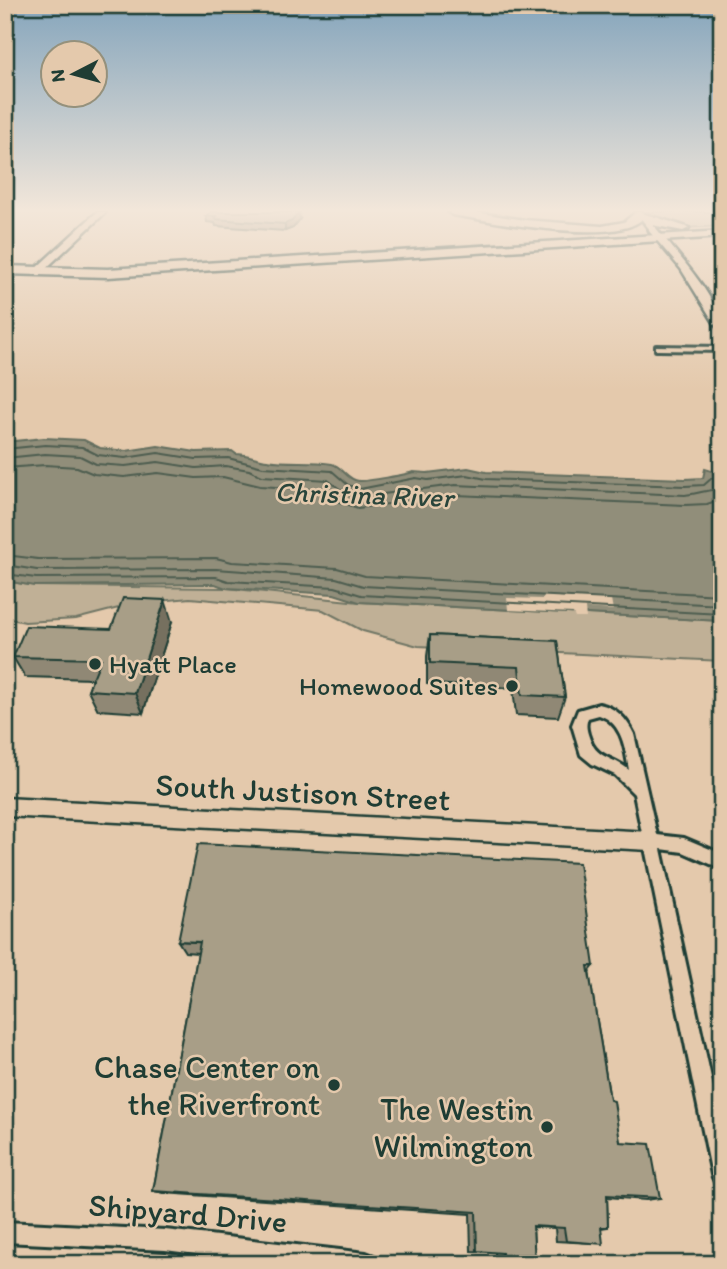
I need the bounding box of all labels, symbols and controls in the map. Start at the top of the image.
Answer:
north arrow [38,38,108,108]
text: N [45,68,70,83]
water label: Christina River [274,474,457,514]
place label: Hyatt Place [109,648,237,680]
marker: Hyatt Place [87,656,103,672]
place label: Homewood Suites [299,670,498,702]
marker: Homewood Suites [504,678,520,694]
street label: South Justison Street [155,765,451,819]
place label: Chase Center on the Riverfront [94,1048,320,1123]
marker: Chase Center on the Riverfront [326,1077,342,1093]
place label: The Westin Wilmington [374,1090,533,1165]
marker: The Westin Wilmington [539,1119,555,1135]
street label: Shipyard Drive [87,1185,289,1241]

